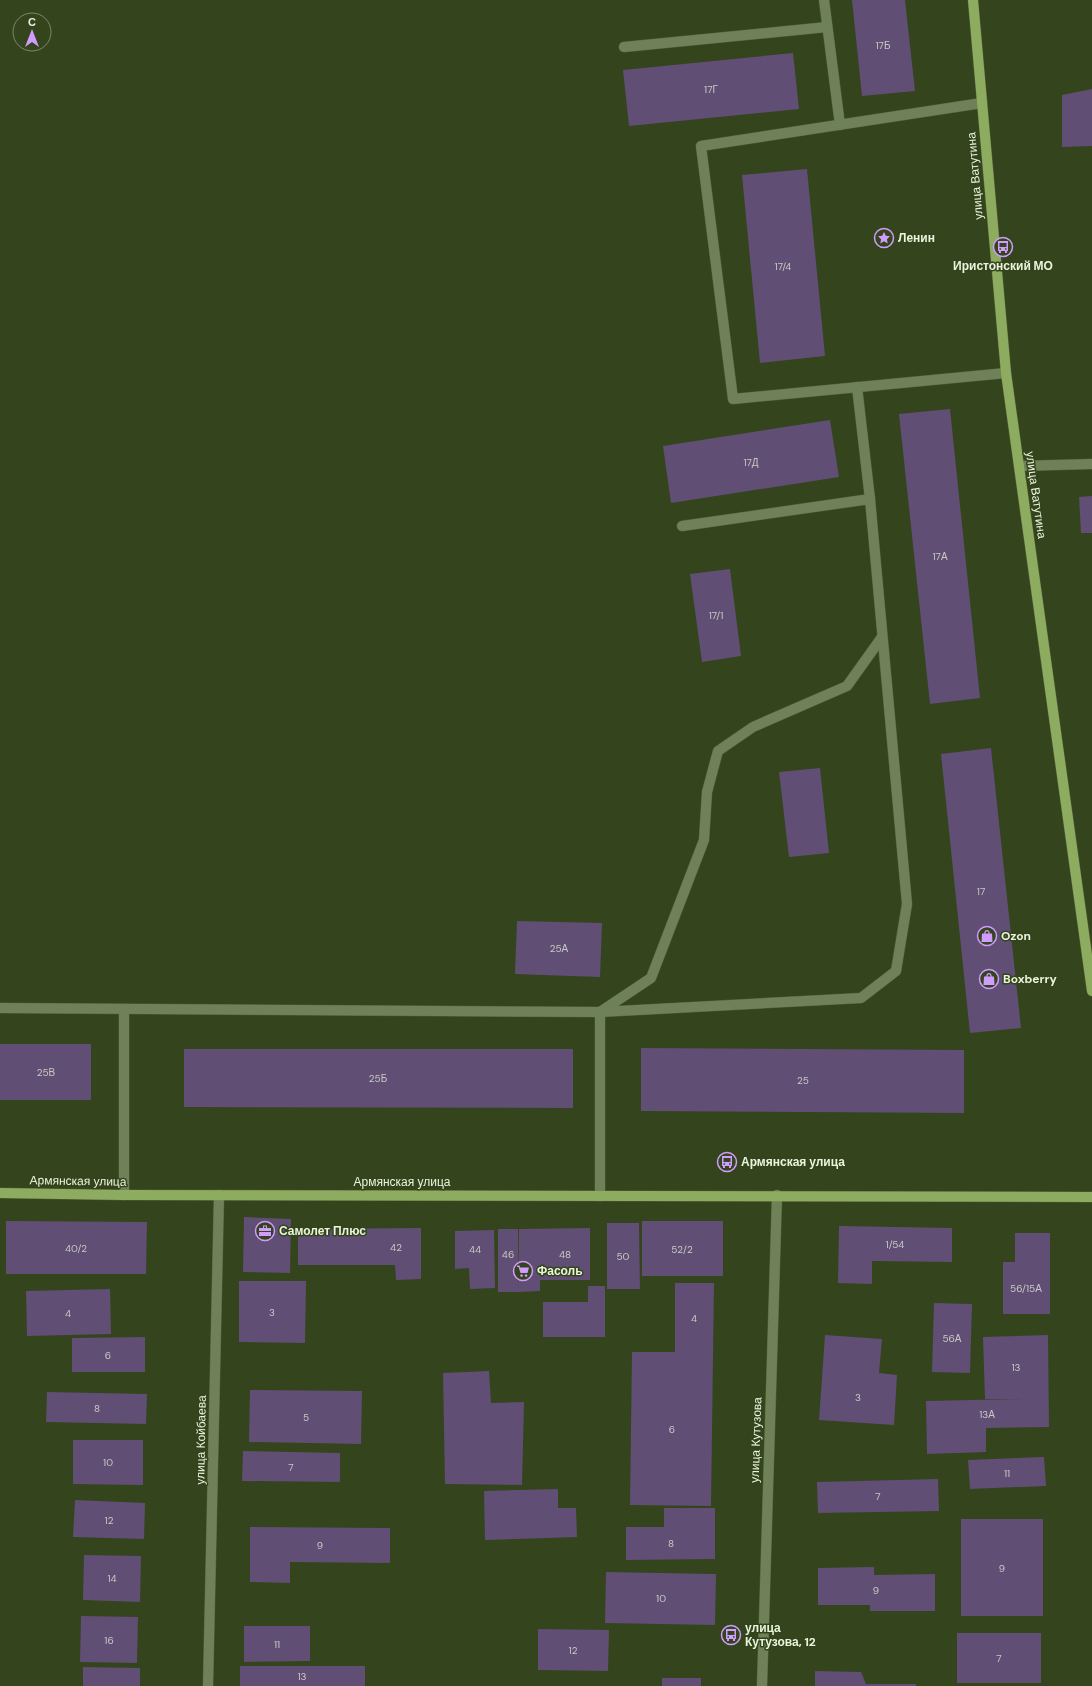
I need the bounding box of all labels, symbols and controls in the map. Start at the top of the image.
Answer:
north arrow [12,12,52,52]
text: С [28,15,36,29]
house number: 17Б [875,39,891,52]
house number: 17Г [704,83,719,96]
street label: улица Ватутина [963,131,987,220]
place icon: Ленин [873,227,895,249]
place label: Ленин [898,230,935,246]
bus stop icon: Иристонский МО [992,236,1014,258]
place label: Иристонский МО [953,258,1053,274]
house number: 17/4 [775,260,791,273]
street label: улица Ватутина [1022,450,1050,540]
house number: 17Д [743,456,759,469]
house number: 17А [932,550,948,563]
house number: 17/1 [709,609,723,622]
house number: 17 [977,885,985,898]
shop icon: Ozon [976,925,998,947]
place label: Ozon [1001,928,1031,944]
house number: 25А [550,942,569,955]
shop icon: Boxberry [978,968,1000,990]
place label: Boxberry [1003,971,1057,987]
house number: 25В [37,1066,56,1079]
house number: 25Б [369,1072,388,1085]
house number: 25 [797,1074,809,1087]
bus stop icon: Армянская улица [716,1151,738,1173]
place label: Армянская улица [741,1154,845,1170]
street label: Армянская улица [29,1172,127,1190]
street label: Армянская улица [354,1174,451,1190]
office icon: Самолет Плюс [254,1220,276,1242]
place label: Самолет Плюс [279,1223,366,1239]
house number: 1/54 [886,1238,904,1251]
house number: 42 [390,1241,402,1254]
house number: 40/2 [65,1242,87,1255]
house number: 44 [469,1243,481,1256]
house number: 52/2 [671,1243,693,1256]
house number: 46 [502,1248,514,1261]
house number: 48 [559,1248,571,1261]
house number: 50 [617,1250,630,1263]
supermarket icon: Фасоль [512,1260,534,1282]
place label: Фасоль [537,1263,583,1279]
house number: 56/15А [1010,1282,1042,1295]
house number: 3 [269,1306,275,1319]
house number: 4 [65,1307,71,1320]
house number: 4 [691,1312,697,1325]
house number: 56А [942,1332,962,1345]
house number: 6 [105,1349,111,1362]
house number: 13 [1011,1361,1021,1374]
house number: 3 [855,1391,861,1404]
street label: улица Койбаева [192,1395,210,1485]
street label: улица Кутузова [747,1397,766,1483]
house number: 8 [94,1402,100,1415]
house number: 13А [979,1408,995,1421]
house number: 5 [303,1411,309,1424]
house number: 6 [669,1423,675,1436]
house number: 10 [103,1456,113,1469]
house number: 7 [288,1461,294,1474]
house number: 11 [1004,1467,1010,1480]
house number: 7 [875,1490,881,1503]
house number: 12 [105,1514,114,1527]
house number: 8 [668,1537,674,1550]
house number: 9 [317,1539,323,1552]
house number: 9 [999,1562,1005,1575]
house number: 14 [107,1572,117,1585]
house number: 9 [873,1584,879,1597]
house number: 10 [656,1592,666,1605]
place label: улица Кутузова, 12 [745,1620,816,1650]
bus stop icon: улица Кутузова, 12 [720,1624,742,1646]
house number: 16 [104,1634,114,1647]
house number: 11 [274,1638,280,1651]
house number: 12 [569,1644,578,1657]
house number: 7 [996,1652,1002,1665]
house number: 13 [297,1670,307,1683]

